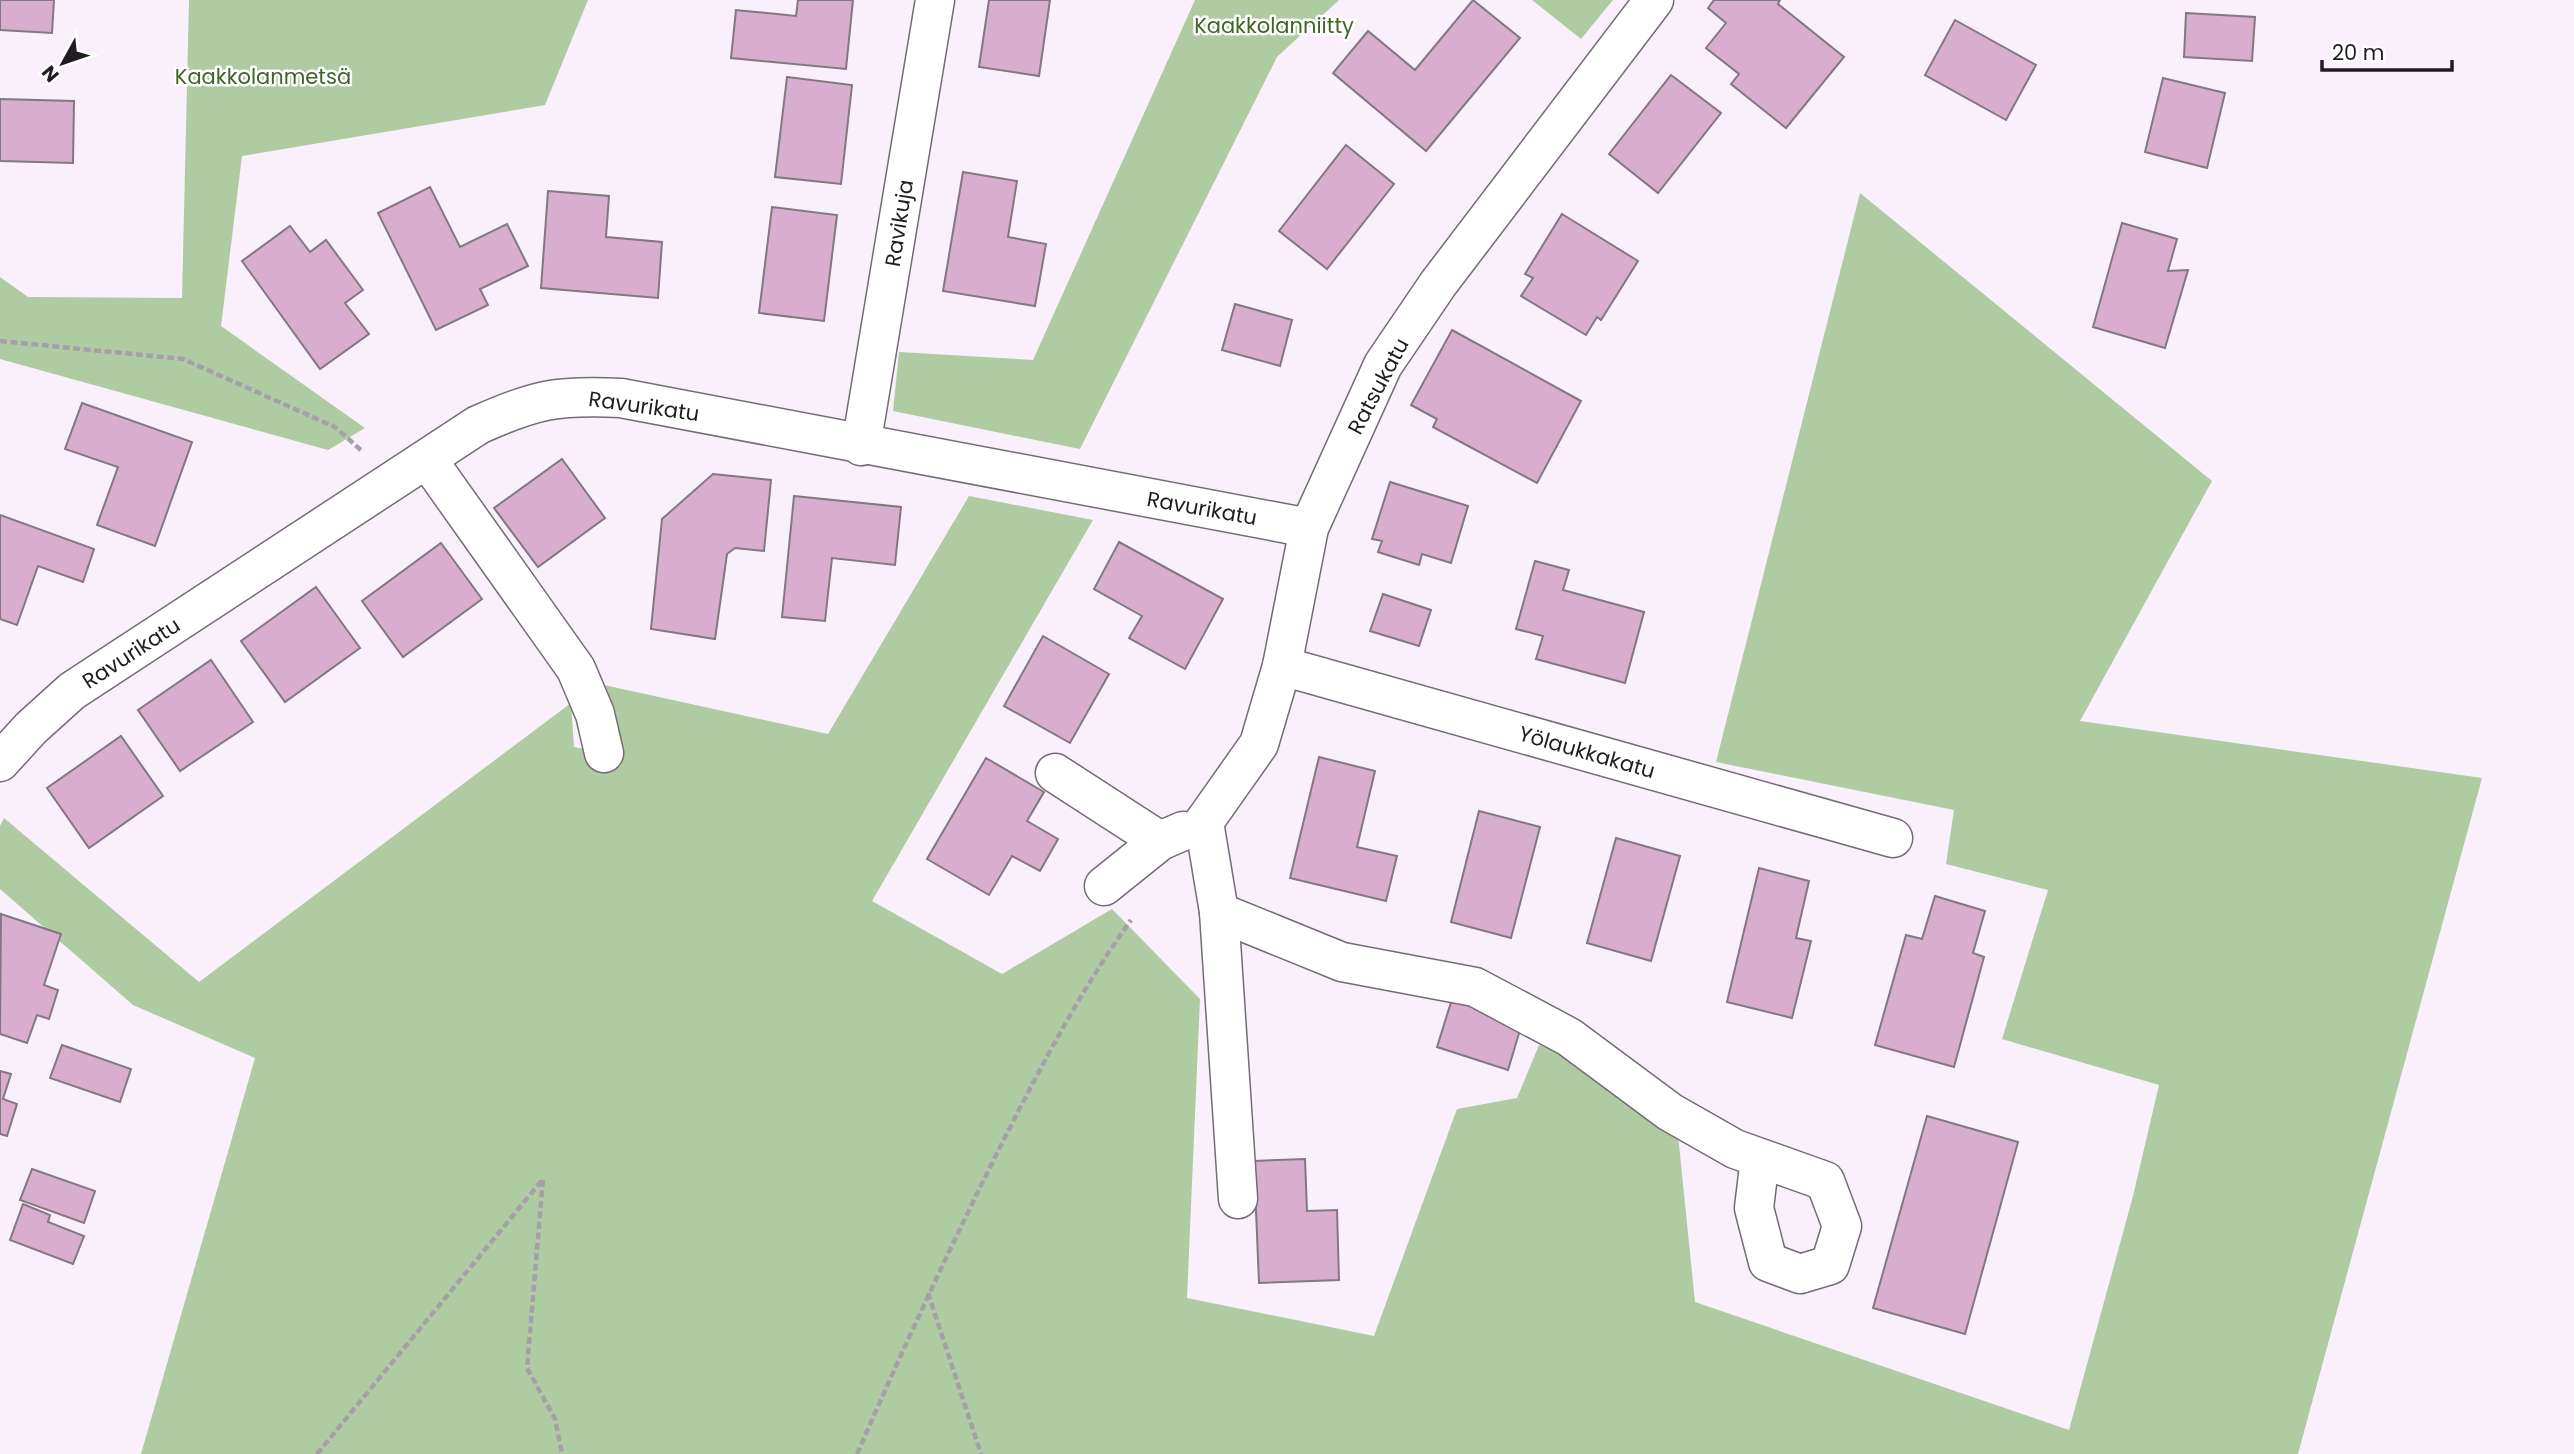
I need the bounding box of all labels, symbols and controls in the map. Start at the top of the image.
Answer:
park label: Kaakkolanniitty [1194,11,1354,40]
north arrow [28,28,98,98]
scale bar [2322,28,2452,72]
text: 20 m [2332,38,2385,67]
text: N [35,59,65,88]
park label: Kaakkolanmetsä [175,62,351,91]
street label: Ravikuja [878,177,920,269]
street label: Ratsukatu [1341,333,1415,439]
street label: Ravurikatu [587,384,701,428]
street label: Ravurikatu [1145,484,1259,532]
street label: Ravurikatu [76,611,186,695]
street label: Yölaukkakatu [1516,719,1658,785]

